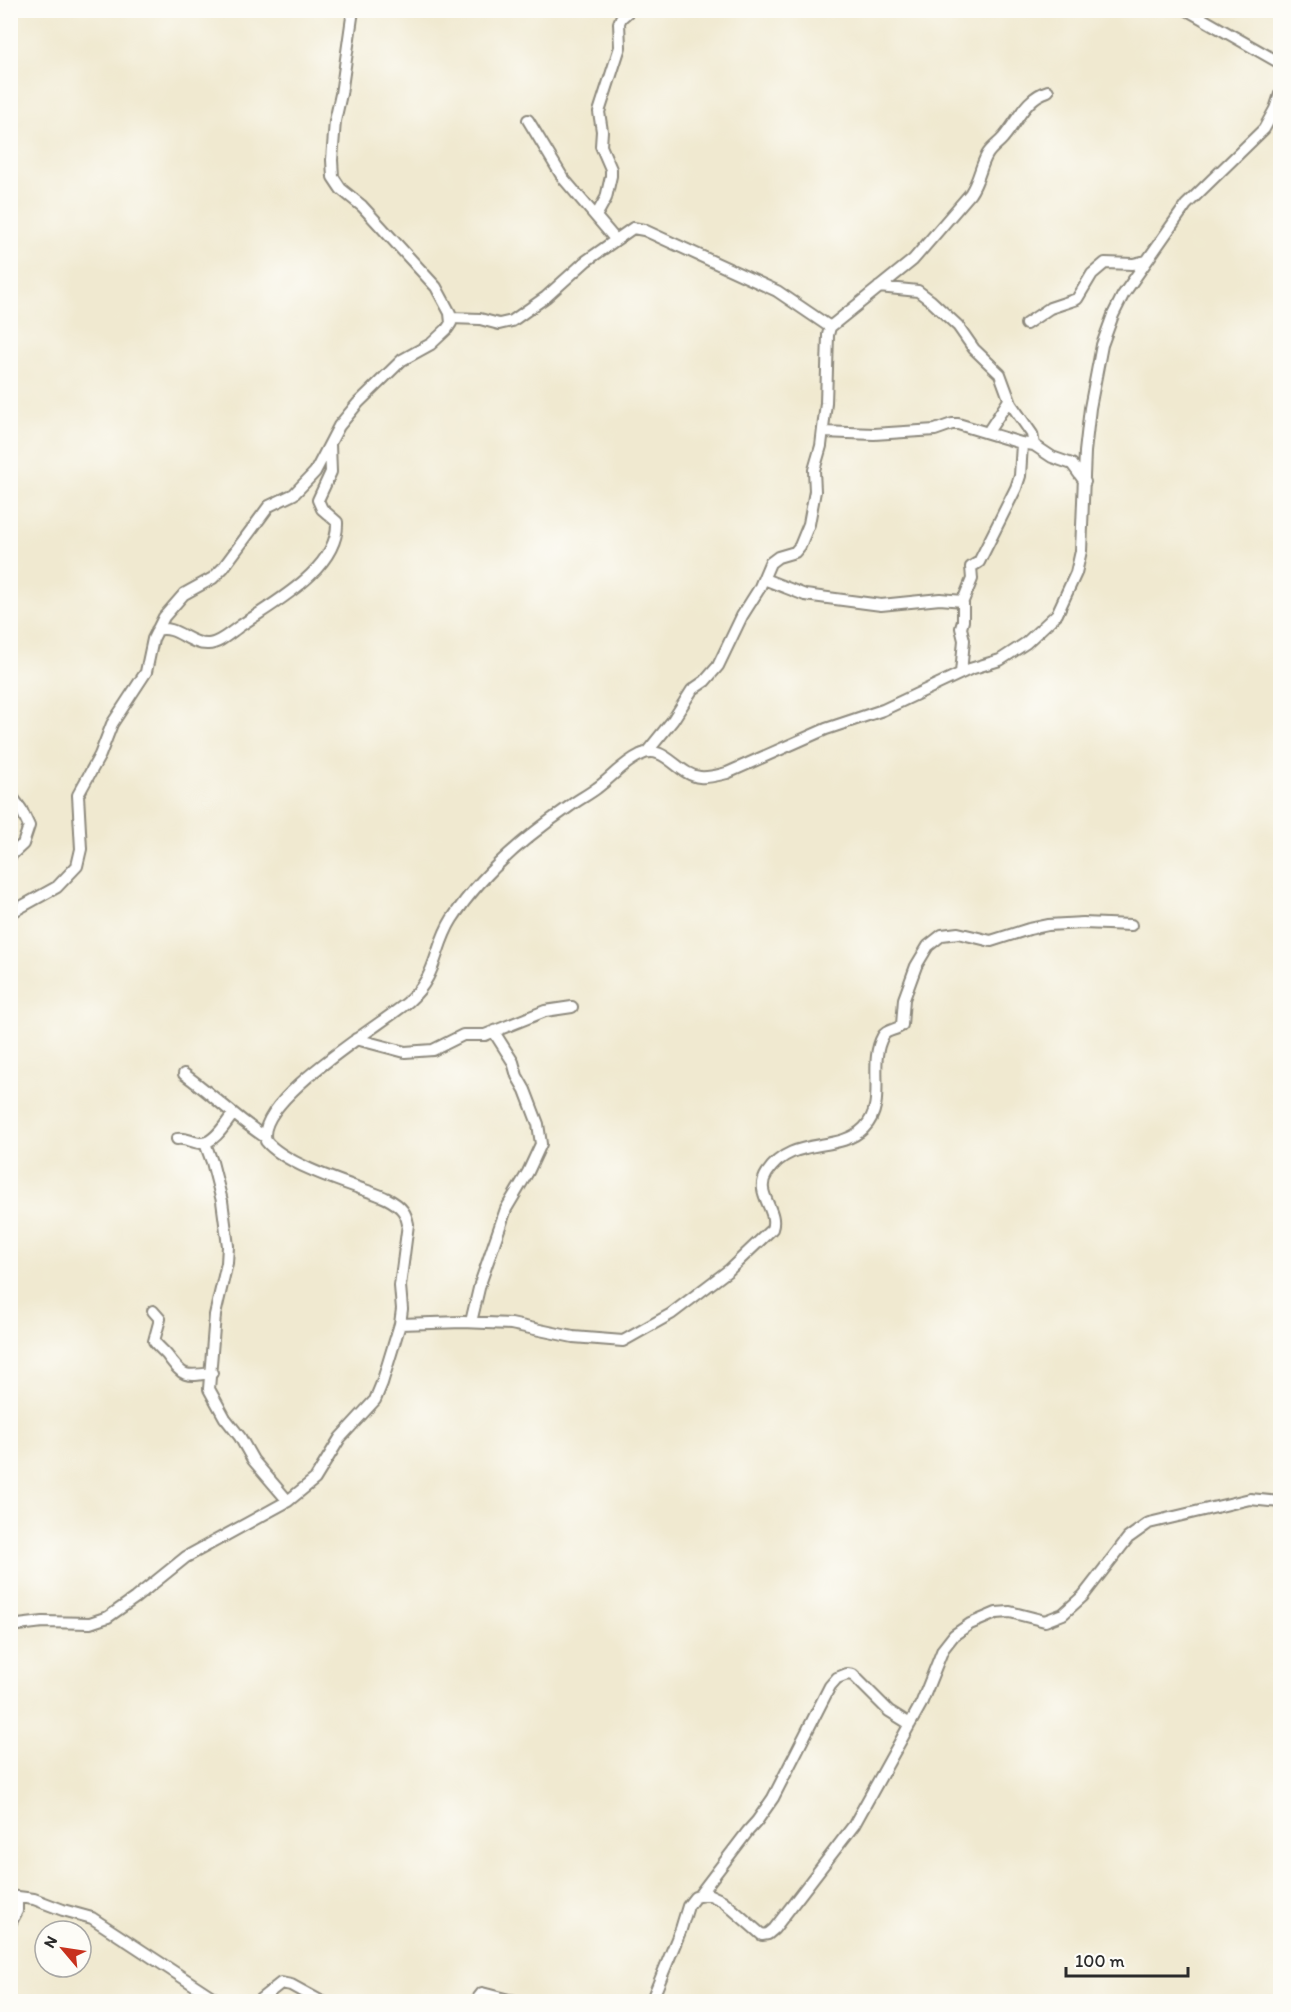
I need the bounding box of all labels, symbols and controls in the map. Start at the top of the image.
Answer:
north arrow [33,1919,93,1979]
text: N [39,1933,61,1951]
scale bar [1066,1940,1188,1978]
text: 100 m [1075,1950,1125,1972]

